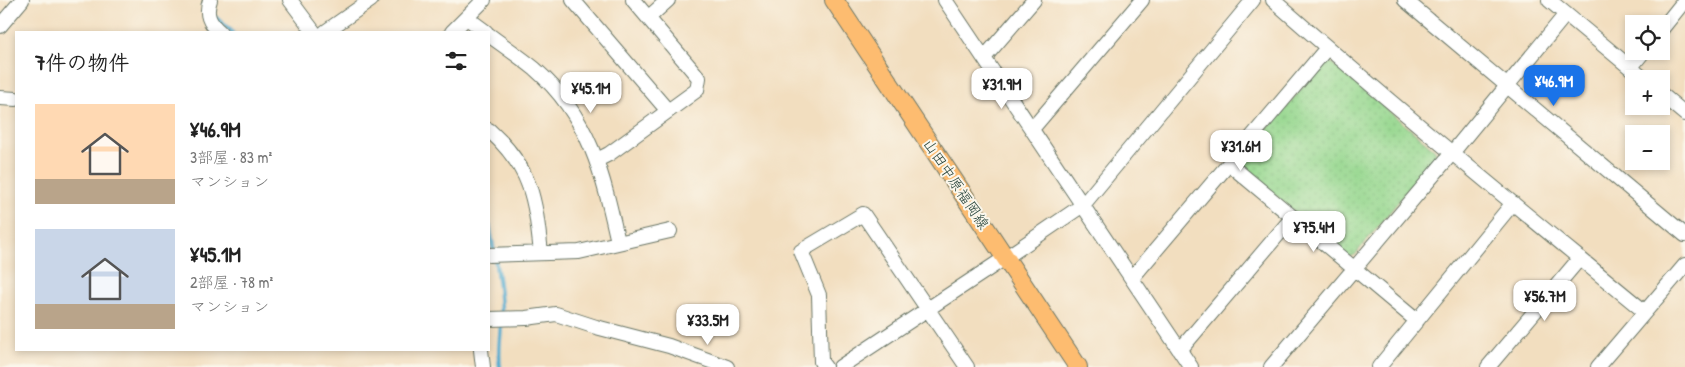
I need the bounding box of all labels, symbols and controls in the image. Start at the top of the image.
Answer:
map controls [1625,15,1670,170]
button: locate [1625,15,1670,60]
icon: filters [442,47,470,75]
text: 7件の物件 [35,48,129,77]
pin: ¥46.9M [1513,64,1595,107]
pin: ¥31.9M [961,68,1043,110]
text: ¥46.9M [1535,70,1573,92]
button: + [1625,70,1670,115]
pin: ¥45.1M [550,72,632,114]
text: ¥31.9M [982,73,1022,95]
text: ¥45.1M [572,77,610,99]
text: ¥46.9M [190,115,241,144]
icon: home [75,124,135,184]
button: − [1625,125,1670,170]
pin: ¥31.6M [1200,130,1282,172]
street label: 山田中原福岡線 [918,134,994,233]
text: ¥31.6M [1221,135,1261,157]
text: 3部屋 · 83 m² [190,146,272,168]
text: マンション [190,170,269,192]
pin: ¥75.4M [1273,210,1355,253]
text: ¥75.4M [1293,216,1335,238]
text: ¥45.1M [190,240,241,269]
icon: home [75,249,135,309]
text: 2部屋 · 78 m² [190,271,273,293]
pin: ¥56.7M [1504,280,1586,322]
text: ¥56.7M [1524,285,1566,307]
text: マンション [190,295,269,317]
pin: ¥33.5M [667,304,749,346]
text: ¥33.5M [687,309,729,331]

